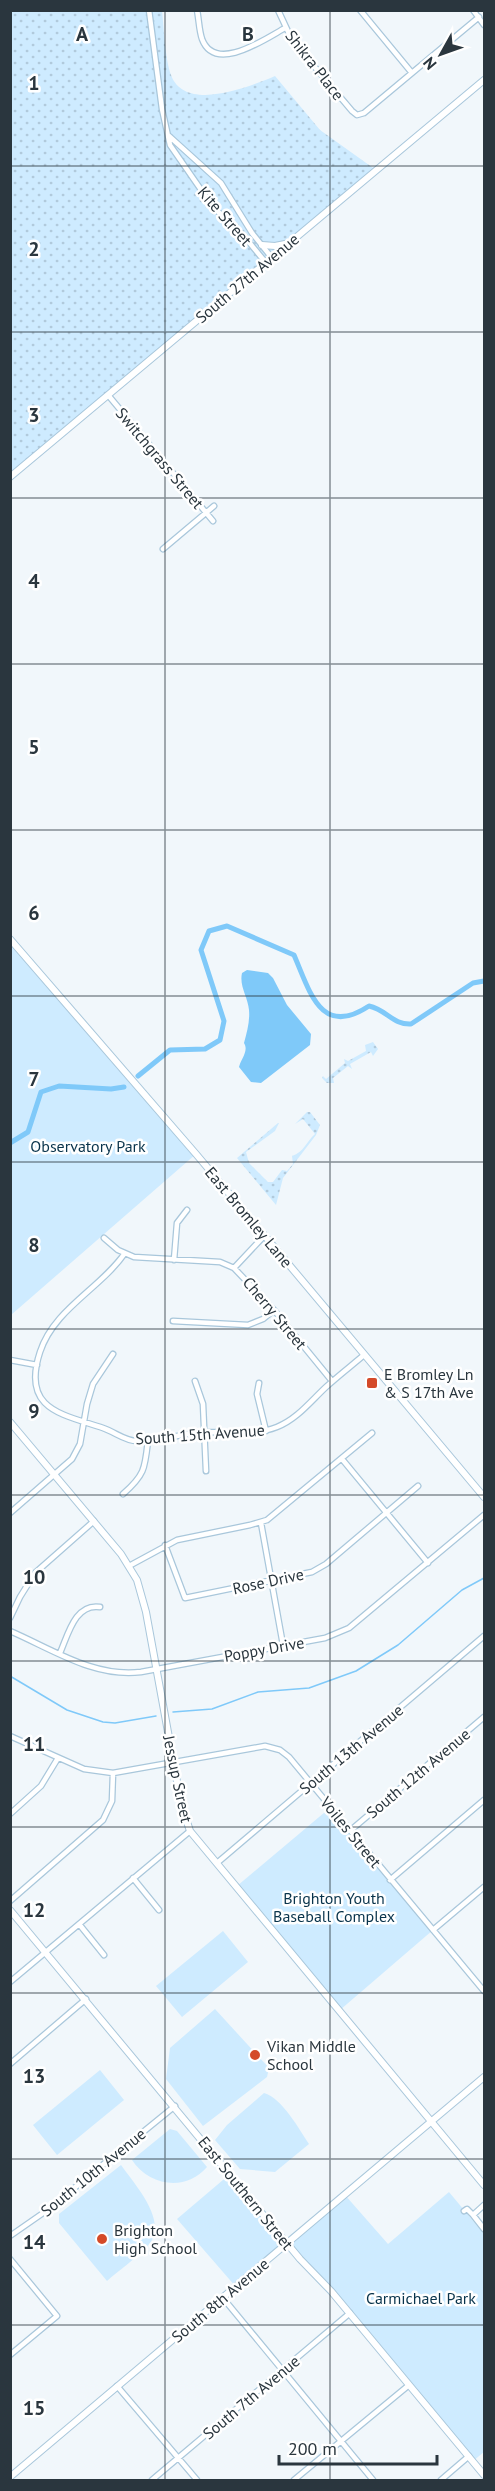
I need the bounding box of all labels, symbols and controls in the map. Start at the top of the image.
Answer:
text: A [76,21,89,47]
text: B [242,21,254,47]
north arrow [411,24,471,84]
street label: Shikra Place [281,26,349,104]
text: N [418,53,441,74]
text: 1 [28,70,40,96]
street label: Kite Street [194,182,257,250]
street label: South 27th Avenue [191,229,303,327]
text: 2 [28,236,40,262]
text: 3 [28,402,40,428]
street label: Switchgrass Street [112,403,209,513]
text: 4 [28,568,40,594]
text: 5 [28,734,40,760]
text: 6 [28,900,40,926]
text: 7 [28,1066,40,1092]
park label: Observatory Park [30,1136,146,1156]
street label: East Bromley Lane [201,1162,297,1272]
text: 8 [28,1232,40,1258]
street label: Cherry Street [239,1273,312,1354]
place label: E Bromley Ln & S 17th Ave [384,1364,474,1402]
marker: E Bromley Ln & S 17th Ave [365,1376,379,1390]
text: 9 [28,1398,40,1424]
street label: South 15th Avenue [135,1420,265,1448]
text: 10 [23,1564,45,1590]
street label: Rose Drive [231,1564,305,1598]
street label: Poppy Drive [222,1632,306,1666]
street label: South 13th Avenue [295,1700,407,1798]
street label: South 12th Avenue [362,1724,474,1822]
text: 11 [23,1731,45,1757]
street label: Jessup Street [159,1733,197,1825]
street label: Voiles Street [316,1792,386,1872]
park label: Brighton Youth Baseball Complex [273,1888,395,1926]
text: 12 [23,1897,45,1923]
place label: Vikan Middle School [266,2036,356,2074]
marker: Vikan Middle School [248,2048,262,2062]
text: 13 [23,2063,45,2089]
street label: South 10th Avenue [36,2123,150,2221]
street label: East Southern Street [194,2132,298,2254]
place label: Brighton High School [114,2220,197,2258]
text: 14 [23,2229,46,2255]
marker: Brighton High School [95,2232,109,2246]
street label: South 8th Avenue [167,2254,273,2346]
park label: Carmichael Park [366,2288,476,2308]
street label: South 7th Avenue [198,2351,304,2443]
text: 15 [23,2395,45,2421]
scale bar [279,2428,436,2466]
text: 200 m [288,2437,337,2460]

